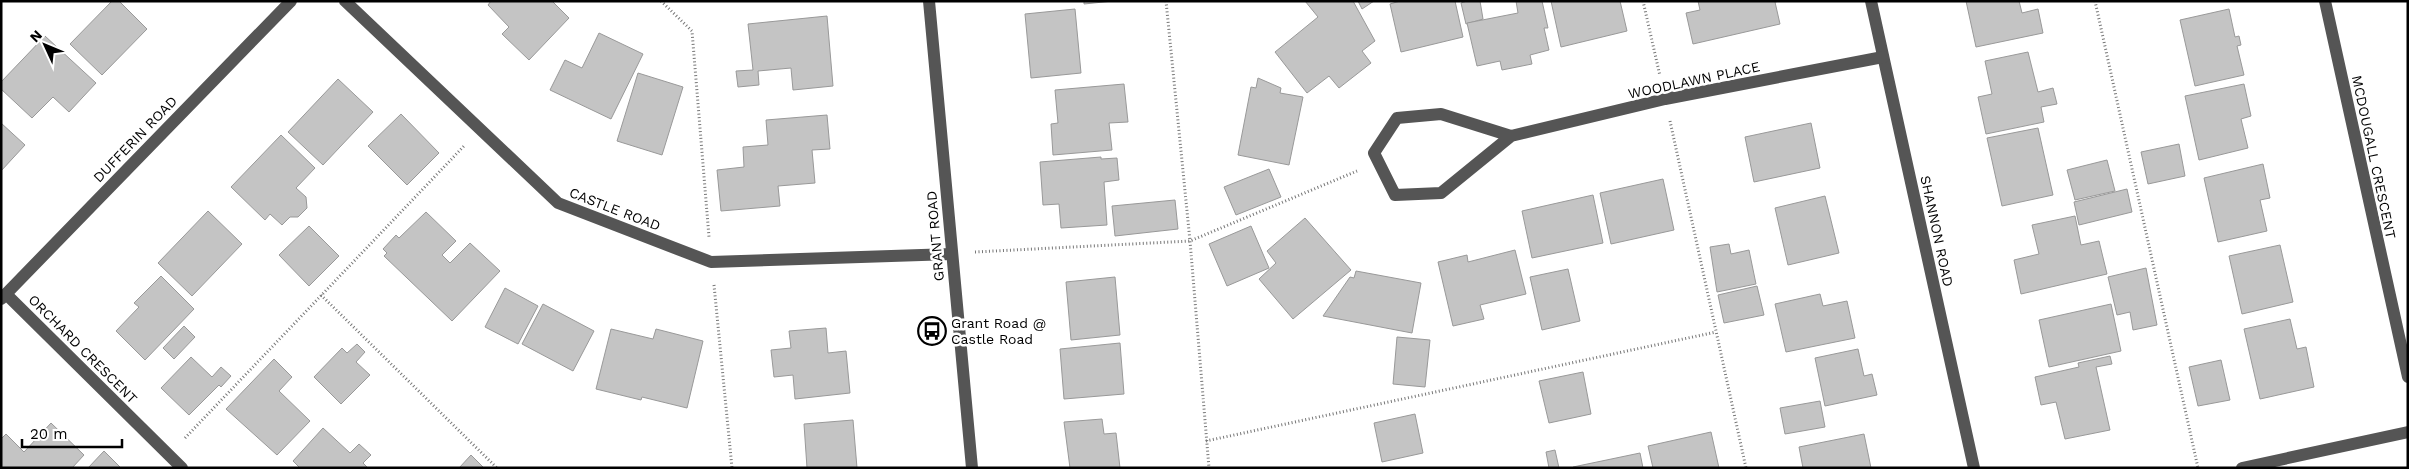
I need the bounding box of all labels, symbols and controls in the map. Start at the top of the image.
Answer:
north arrow [20,20,70,70]
text: N [26,27,45,45]
street label: WOODLAWN PLACE [1627,58,1761,102]
street label: MCDOUGALL CRESCENT [2349,74,2399,241]
street label: DUFFERIN ROAD [90,93,180,185]
street label: SHANNON ROAD [1917,174,1957,288]
street label: CASTLE ROAD [567,184,663,234]
street label: GRANT ROAD [923,190,947,282]
street label: ORCHARD CRESCENT [25,291,141,407]
place label: Grant Road @ Castle Road [951,315,1046,347]
bus stop icon: Grant Road @ Castle Road [917,316,947,346]
scale bar [22,416,122,448]
text: 20 m [30,425,68,443]

